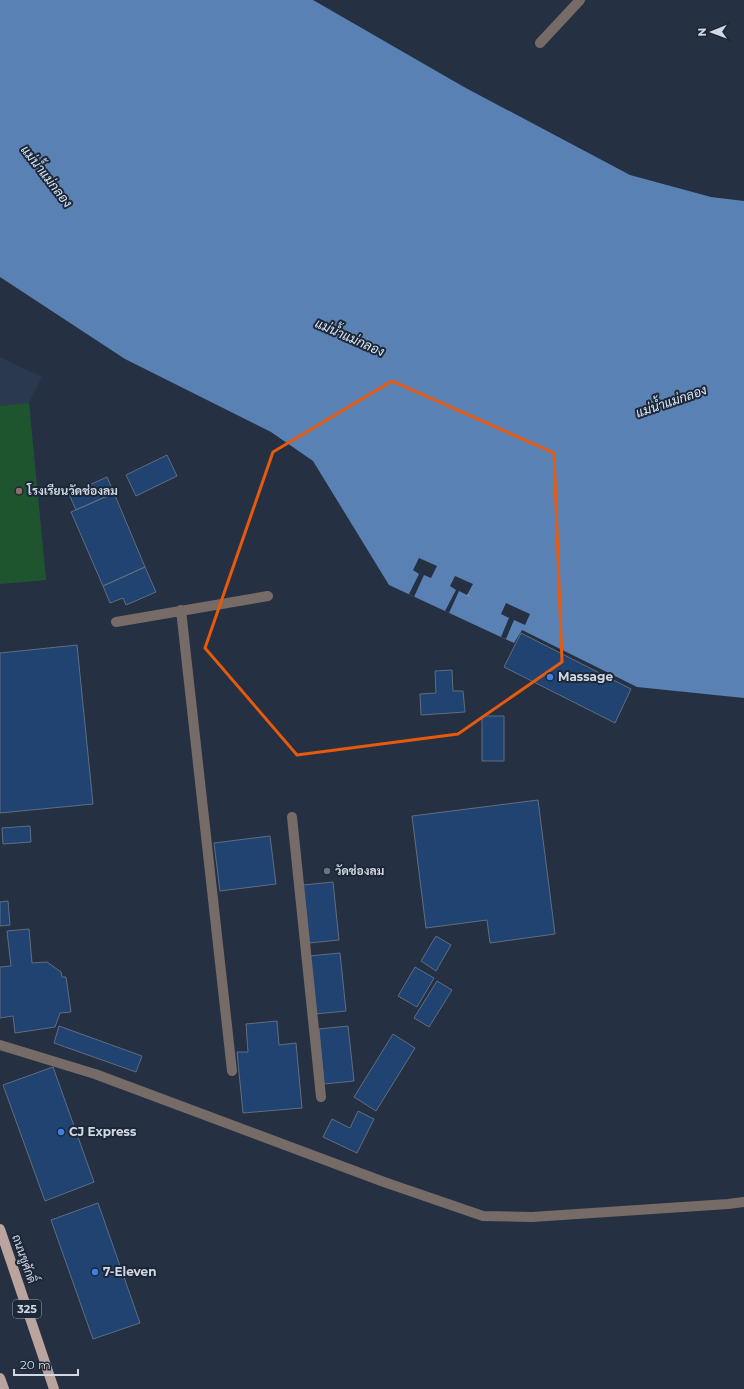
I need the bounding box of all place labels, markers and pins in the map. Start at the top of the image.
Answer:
place label: โรงเรียนวัดช่องลม [26,483,118,498]
marker: โรงเรียนวัดช่องลม [14,486,24,496]
place label: Massage [558,669,613,684]
marker: Massage [545,672,555,682]
place label: วัดช่องลม [335,863,384,878]
marker: วัดช่องลม [322,866,332,876]
place label: CJ Express [69,1124,137,1139]
marker: CJ Express [56,1127,66,1137]
place label: 7-Eleven [103,1264,156,1279]
marker: 7-Eleven [90,1267,100,1277]

